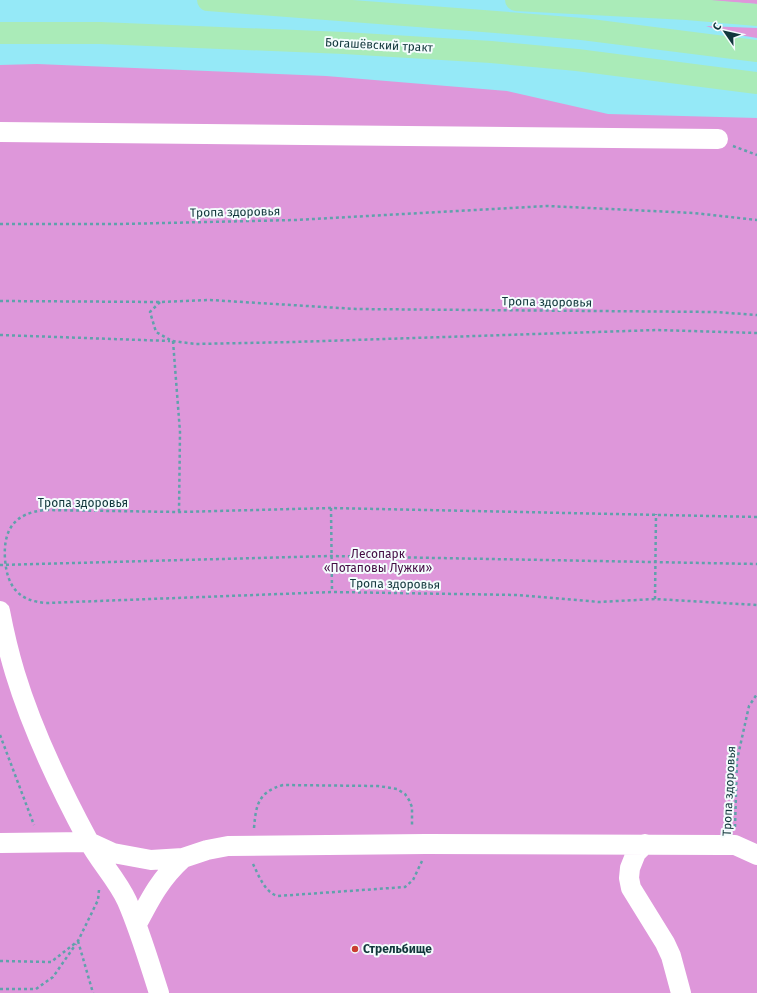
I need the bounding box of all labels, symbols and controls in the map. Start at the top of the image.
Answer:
north arrow [705,12,745,52]
text: С [710,20,725,33]
street label: Богашёвский тракт [325,35,434,55]
street label: Тропа здоровья [190,204,280,220]
street label: Тропа здоровья [502,294,592,310]
street label: Тропа здоровья [38,496,128,510]
park label: Лесопарк «Потаповы Лужки» [324,547,433,575]
street label: Тропа здоровья [350,576,440,592]
street label: Тропа здоровья [720,746,738,836]
place label: Стрельбище [363,942,432,956]
marker: Стрельбище [350,944,360,954]

